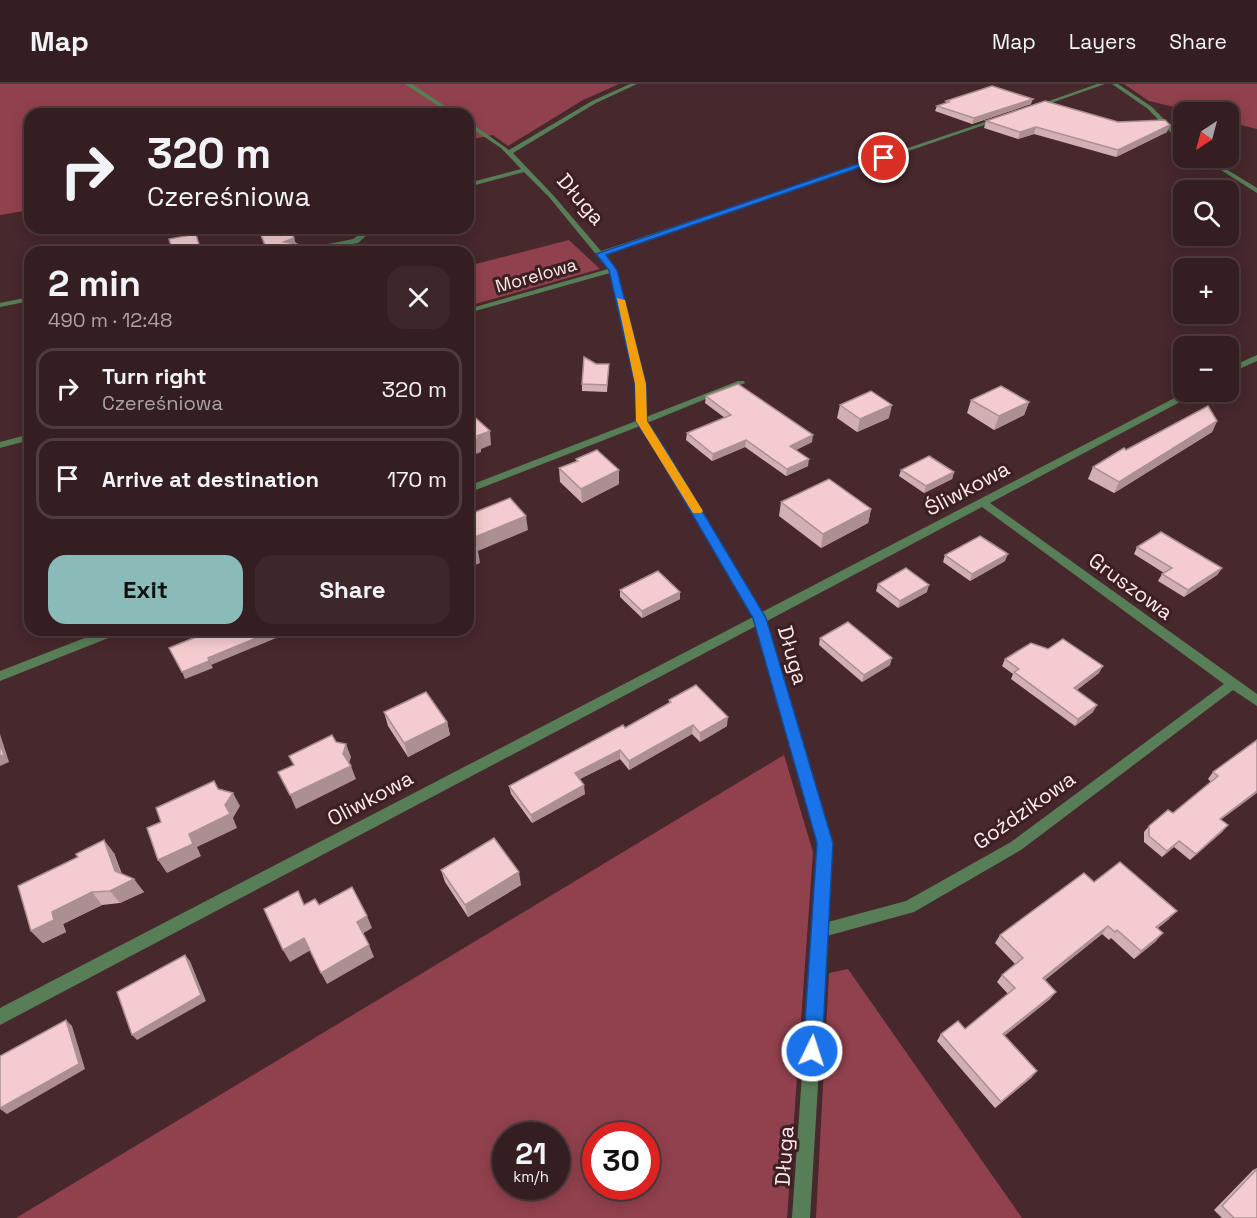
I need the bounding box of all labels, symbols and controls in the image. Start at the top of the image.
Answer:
text: Map [30,23,89,59]
text: Map [992,28,1036,55]
text: Layers [1069,28,1136,55]
text: Share [1169,28,1227,55]
north arrow [1173,102,1239,168]
map controls [1173,102,1239,402]
text: 320 m [147,127,271,180]
icon: right [48,132,126,210]
pin [858,132,909,183]
icon: arrive [867,141,900,174]
street label: Długa [551,167,611,231]
text: Czereśniowa [147,179,310,214]
button: search [1173,180,1239,246]
street label: Morelowa [493,252,579,298]
button: + [1173,258,1239,324]
text: 2 min [48,261,141,307]
button: close [387,266,450,329]
text: 490 m · 12:48 [48,307,172,333]
button: − [1173,336,1239,402]
text: Turn right [102,362,207,390]
icon: right [51,372,84,405]
text: 320 m [382,375,447,403]
text: Czereśniowa [102,390,223,416]
street label: Śliwkowa [920,454,1014,522]
icon: arrive [51,462,84,495]
text: Arrive at destination [102,465,319,493]
text: 170 m [387,465,447,493]
street label: Gruszowa [1084,546,1178,626]
button: Exit [48,555,243,624]
button: Share [255,555,450,624]
street label: Długa [772,622,814,688]
street label: Oliwkowa [322,764,418,832]
street label: Goździkowa [968,765,1080,855]
position arrow [780,1019,844,1083]
speed limit sign: 30 [582,1122,660,1200]
street label: Długa [768,1125,800,1187]
text: 21 [515,1134,547,1173]
text: km/h [513,1167,549,1186]

